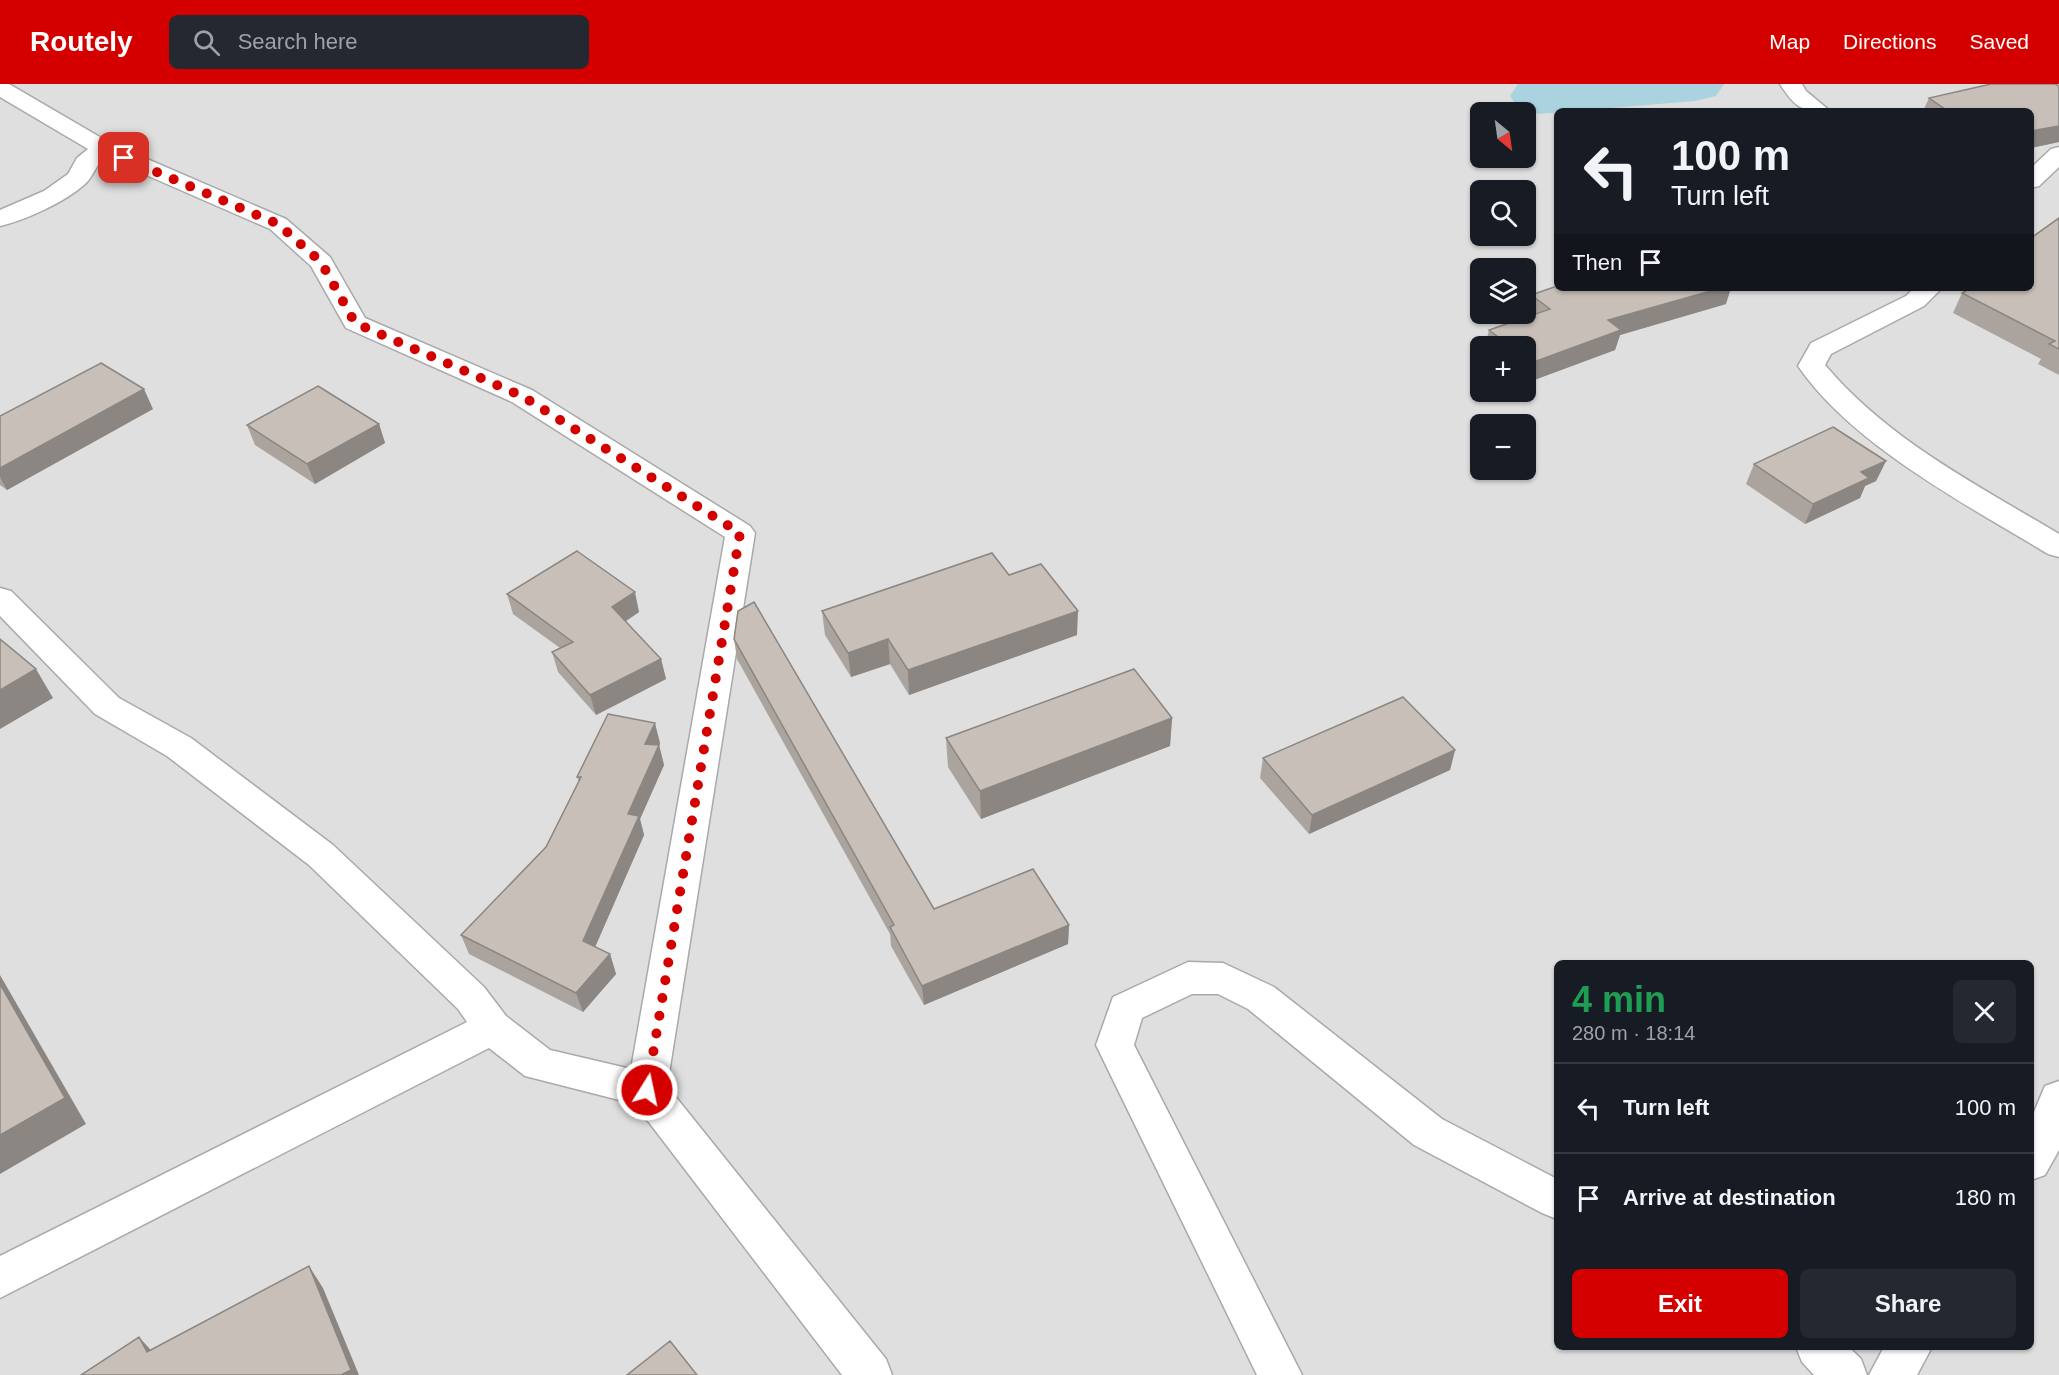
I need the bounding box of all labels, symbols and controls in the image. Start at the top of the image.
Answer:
search box [169,15,589,69]
text: Routely [30,26,133,57]
icon: search [190,26,223,59]
text: Search here [238,29,358,54]
text: Map [1769,30,1810,53]
text: Directions [1843,30,1936,53]
text: Saved [1969,30,2029,53]
north arrow [1470,102,1536,168]
map controls [1470,102,1536,480]
pin [98,132,149,183]
icon: left [1572,132,1650,210]
text: 100 m [1671,132,1790,179]
icon: arrive [107,141,140,174]
button: search [1470,180,1536,246]
text: Turn left [1671,181,1769,211]
icon: arrive [1634,246,1667,279]
text: Then [1572,250,1622,275]
button: layers [1470,258,1536,324]
button: + [1470,336,1536,402]
button: − [1470,414,1536,480]
text: 4 min [1572,979,1666,1020]
button: close [1953,980,2016,1043]
text: 280 m · 18:14 [1572,1022,1695,1044]
position arrow [615,1058,679,1122]
icon: left [1572,1092,1605,1125]
text: Turn left [1623,1095,1709,1120]
text: 100 m [1955,1095,2016,1120]
icon: arrive [1572,1182,1605,1215]
text: Arrive at destination [1623,1185,1836,1210]
text: 180 m [1955,1185,2016,1210]
button: Exit [1572,1269,1788,1338]
button: Share [1800,1269,2016,1338]

